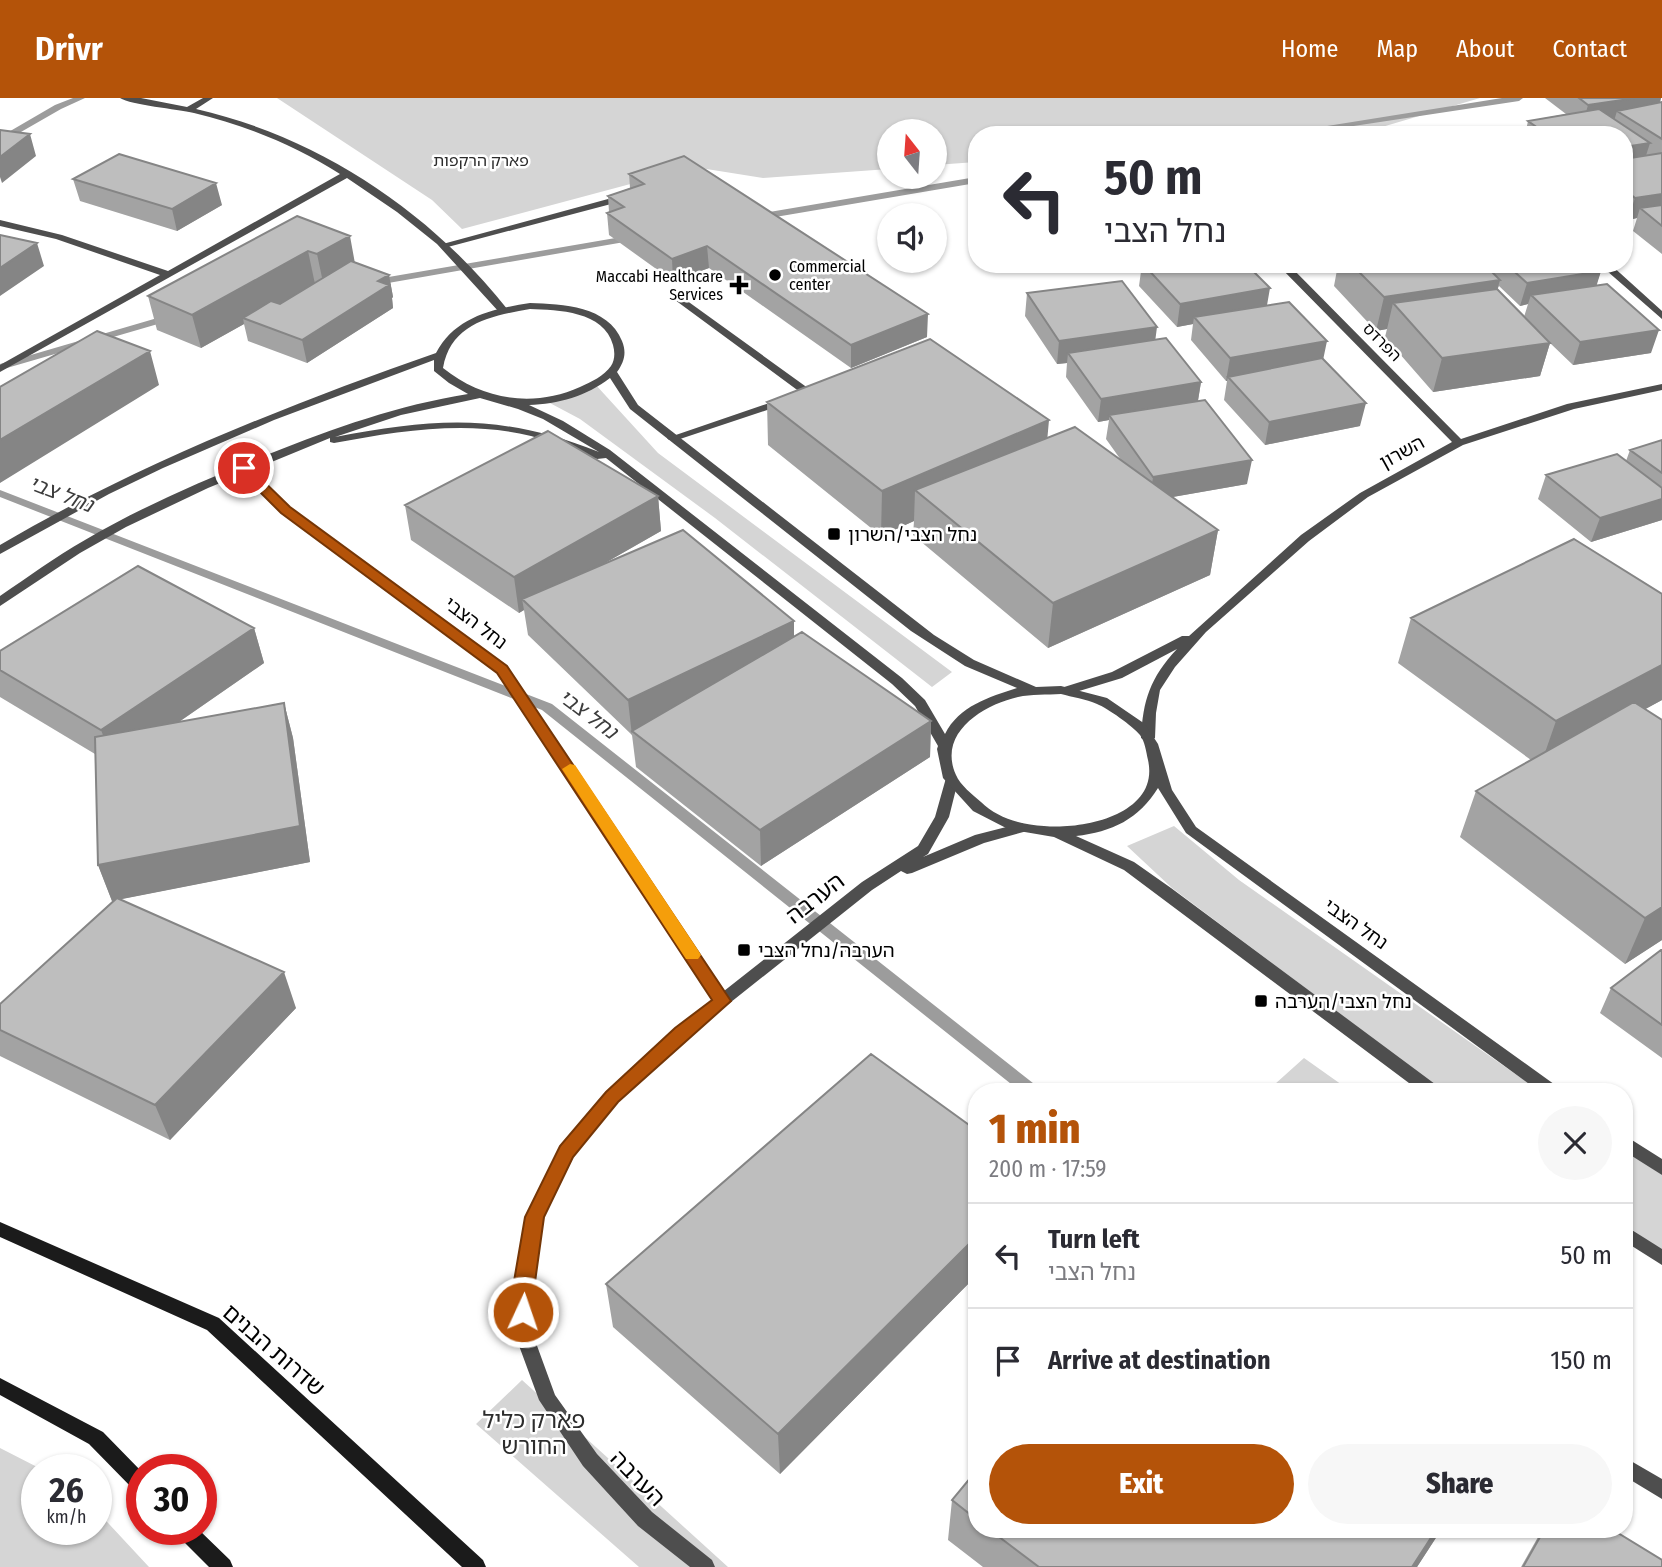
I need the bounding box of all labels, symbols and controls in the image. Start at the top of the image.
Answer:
text: Drivr [35,29,103,69]
text: Home [1281,35,1338,63]
text: Map [1376,35,1418,63]
text: About [1456,35,1514,63]
text: Contact [1552,35,1627,63]
north arrow [877,119,947,189]
map controls [877,119,947,273]
text: 50 m [1104,148,1202,207]
park label: פארק הרקפות [433,151,529,170]
icon: left [989,154,1080,245]
button: sound [877,203,947,273]
text: נחל הצבי [1104,212,1226,250]
place label: Commercial center [789,257,866,294]
place label: Maccabi Healthcare Services [596,267,723,304]
marker: Commercial center [767,267,783,283]
marker: Maccabi Healthcare Services [729,275,749,295]
street label: הפרדס [1359,319,1405,365]
street label: השרון [1376,430,1428,474]
pin [214,438,274,498]
icon: arrive [225,449,263,487]
water label: נחל צבי [25,470,99,519]
place label: נחל הצבי/השרון [848,523,977,546]
marker: נחל הצבי/השרון [826,526,842,542]
street label: נחל הצבי [440,592,512,654]
water label: נחל צבי [553,683,624,746]
street label: הערבה [780,866,850,930]
street label: נחל הצבי [1320,894,1392,954]
place label: הערבה/נחל הצבי [758,939,895,962]
marker: הערבה/נחל הצבי [736,942,752,958]
place label: נחל הצבי/הערבה [1275,990,1412,1013]
marker: נחל הצבי/הערבה [1253,993,1269,1009]
text: 1 min [989,1104,1080,1154]
button: close [1538,1106,1612,1180]
text: 200 m · 17:59 [989,1155,1107,1183]
text: Turn left [1048,1224,1140,1255]
icon: left [989,1237,1027,1275]
text: 50 m [1560,1240,1612,1271]
text: נחל הצבי [1048,1258,1136,1286]
position arrow [486,1275,560,1349]
street label: שדרות הבנים [217,1298,331,1402]
icon: arrive [989,1342,1027,1380]
text: Arrive at destination [1048,1345,1271,1376]
text: 150 m [1550,1345,1612,1376]
park label: פארק כליל החורש [483,1406,585,1460]
street label: הערבה [605,1444,671,1512]
button: Exit [989,1444,1294,1524]
button: Share [1308,1444,1612,1524]
speed limit sign: 30 [126,1454,217,1545]
text: 26 [49,1469,84,1511]
text: km/h [46,1506,87,1528]

